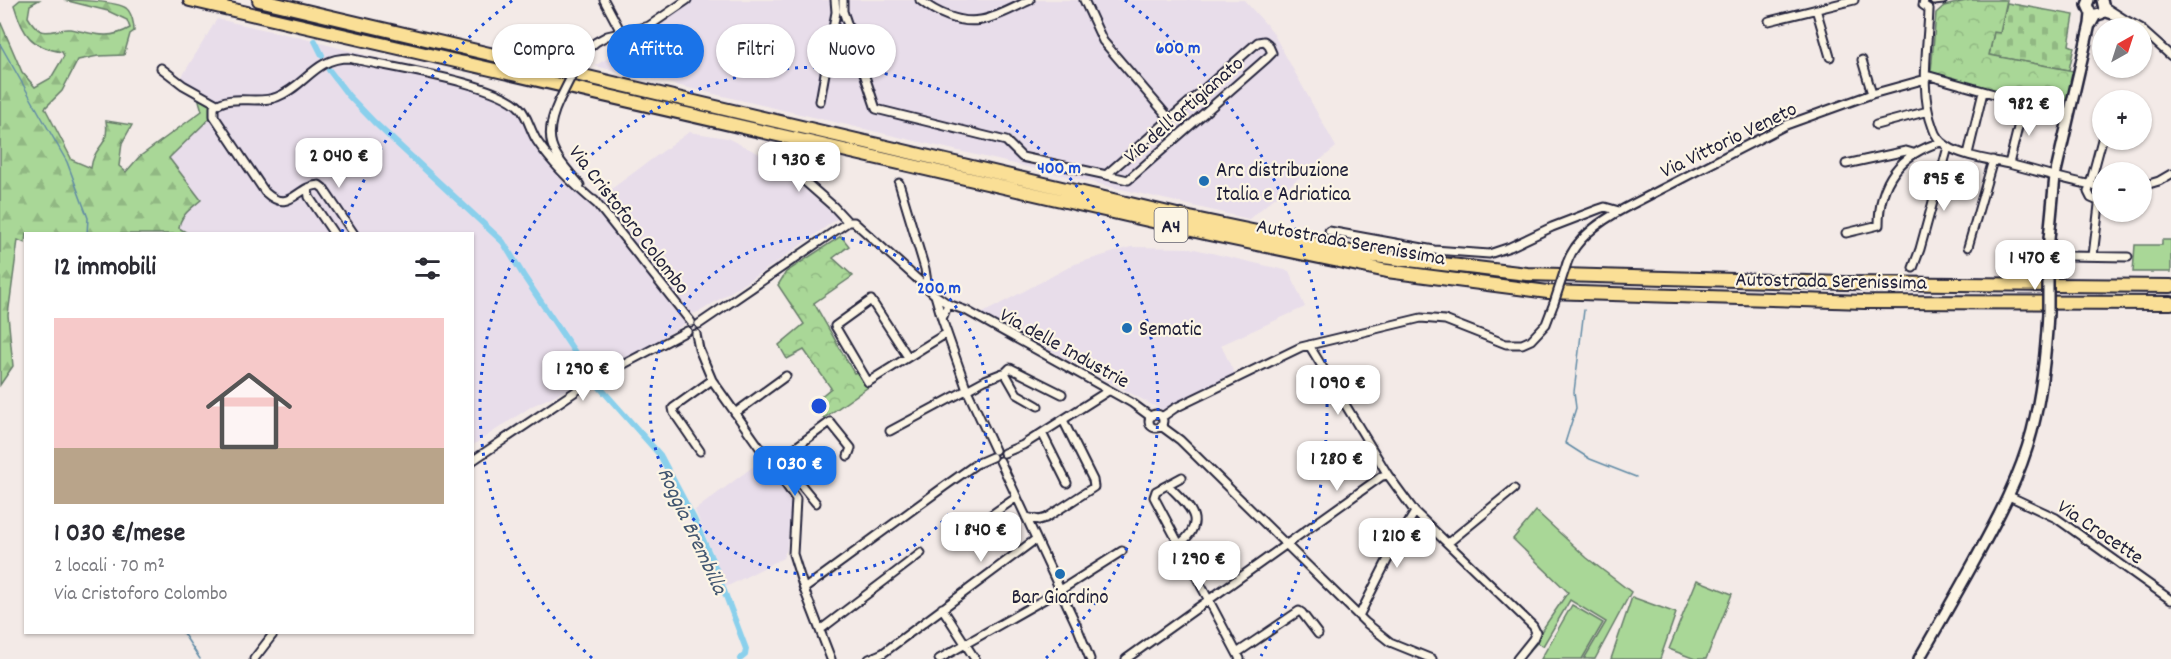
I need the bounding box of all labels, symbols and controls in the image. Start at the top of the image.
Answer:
north arrow [2092,18,2152,78]
map controls [2092,18,2152,222]
chip: Compra [492,24,595,78]
chip: Affitta [607,24,704,78]
chip: Filtri [716,24,795,78]
chip: Nuovo [807,24,896,78]
text: 600 m [1156,37,1200,62]
street label: Via dell'artigianato [1118,51,1252,172]
pin: 982 € [1987,86,2071,137]
button: + [2092,90,2152,150]
text: 982 € [2008,91,2050,119]
street label: Via Vittorio Veneto [1656,96,1803,188]
pin: 2 040 € [284,138,394,189]
street label: Via Cristoforo Colombo [560,140,696,302]
pin: 1 930 € [744,142,854,193]
text: 2 040 € [309,143,369,171]
text: 1 930 € [772,147,826,175]
text: 400 m [1037,157,1081,182]
place label: Arc distribuzione Italia e Adriatica [1216,157,1351,211]
pin: 895 € [1902,161,1986,212]
button: − [2092,162,2152,222]
text: 895 € [1923,166,1965,194]
marker: Arc distribuzione Italia e Adriatica [1197,174,1211,188]
road number: A4 [1154,208,1188,242]
street label: Autostrada Serenissima [1254,213,1448,276]
pin: 1 470 € [1980,240,2090,291]
text: 1 470 € [2009,245,2061,273]
text: 12 immobili [54,250,156,287]
icon: filters [411,252,444,285]
street label: Autostrada Serenissima [1735,266,1928,300]
text: 200 m [917,277,961,302]
street label: Via delle Industrie [993,302,1134,398]
place label: Sematic [1139,316,1202,346]
marker: Sematic [1120,321,1134,335]
pin: 1 290 € [528,351,638,402]
text: 1 290 € [556,356,610,384]
icon: home [195,357,303,465]
pin: 1 090 € [1283,365,1393,416]
text: 1 090 € [1310,370,1366,398]
centre of rings [809,396,829,416]
pin: 1 280 € [1282,441,1392,492]
pin: 1 030 € [740,446,850,497]
text: 1 280 € [1311,446,1363,474]
text: 1 030 € [767,451,823,479]
water label: Roggia Brembilla [648,463,735,602]
street label: Via Crocette [2050,493,2149,573]
pin: 1 840 € [926,512,1036,563]
text: 1 030 €/mese [54,516,185,553]
text: 1 840 € [955,517,1007,545]
pin: 1 210 € [1342,518,1452,569]
text: 1 210 € [1373,523,1421,551]
pin: 1 290 € [1144,541,1254,592]
text: 1 290 € [1172,546,1226,574]
text: 2 locali · 70 m² [54,553,165,581]
marker: Bar Giardino [1053,567,1067,581]
text: Via Cristoforo Colombo [54,581,227,609]
place label: Bar Giardino [1011,584,1109,614]

